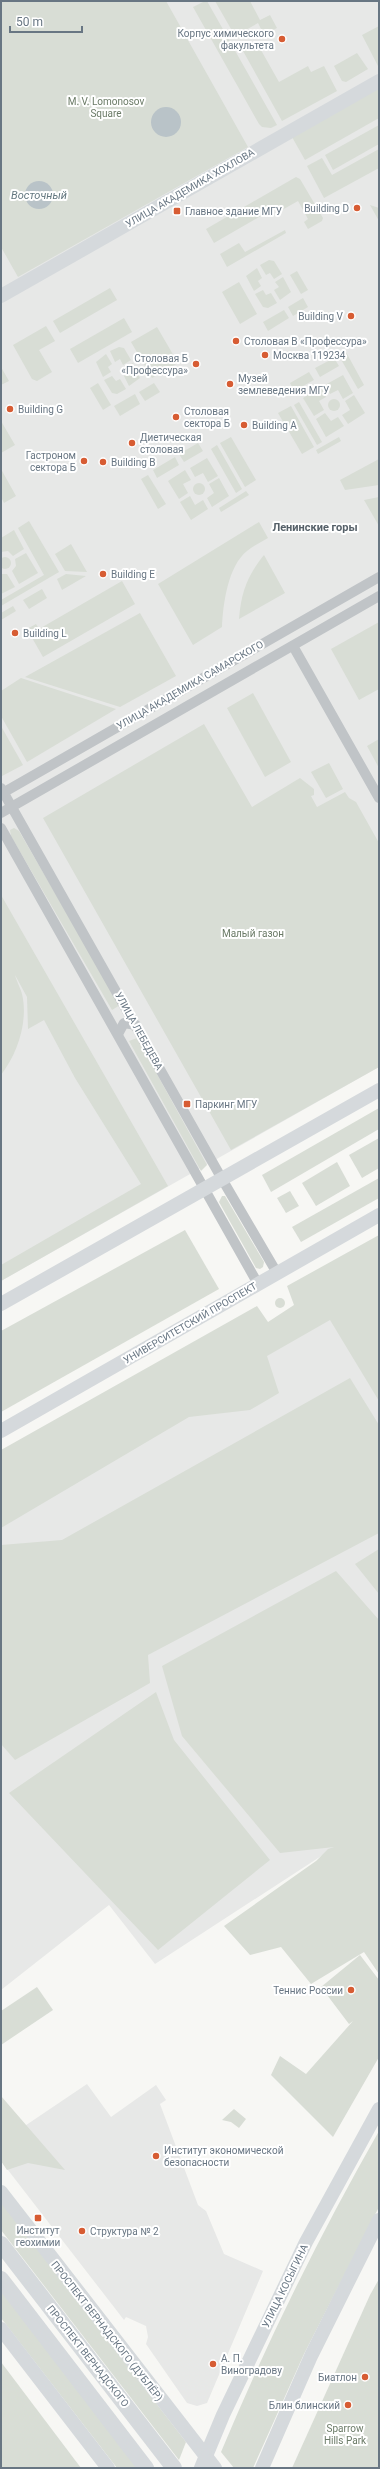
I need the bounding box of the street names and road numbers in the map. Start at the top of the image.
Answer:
street label: УЛИЦА АКАДЕМИКА ХОХЛОВА [124,146,257,229]
street label: УЛИЦА АКАДЕМИКА САМАРСКОГО [115,638,265,732]
street label: УЛИЦА ЛЕБЕДЕВА [113,990,165,1072]
street label: УНИВЕРСИТЕТСКИЙ ПРОСПЕКТ [121,1279,258,1366]
street label: УЛИЦА КОСЫГИНА [260,2242,310,2329]
street label: ПРОСПЕКТ ВЕРНАДСКОГО (ДУБЛЁР) [49,2259,165,2403]
street label: ПРОСПЕКТ ВЕРНАДСКОГО [45,2303,131,2409]

